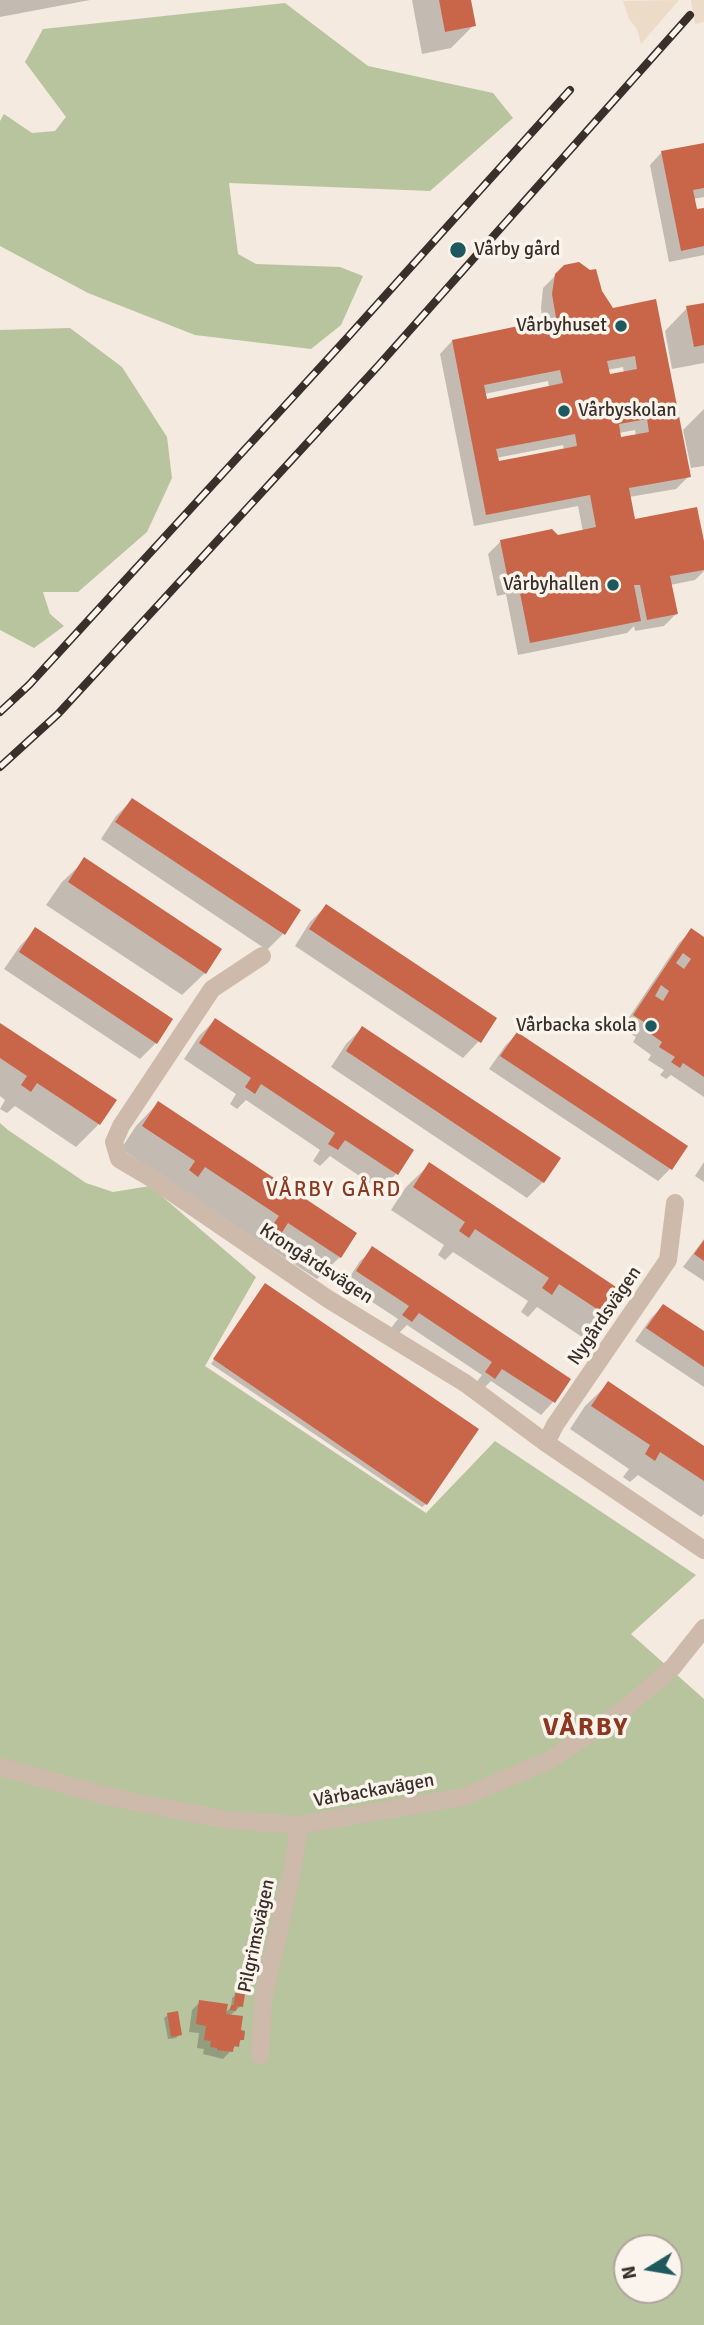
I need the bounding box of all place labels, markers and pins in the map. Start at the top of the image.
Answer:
place label: Vårby gård [474,239,560,261]
marker: Vårby gård [448,240,468,260]
place label: Vårbyhuset [516,315,607,337]
marker: Vårbyhuset [613,318,629,334]
place label: Vårbyskolan [578,400,677,422]
marker: Vårbyskolan [556,403,572,419]
place label: Vårbyhallen [503,574,599,596]
marker: Vårbyhallen [605,577,621,593]
place label: Vårbacka skola [516,1015,637,1037]
marker: Vårbacka skola [643,1018,659,1034]

